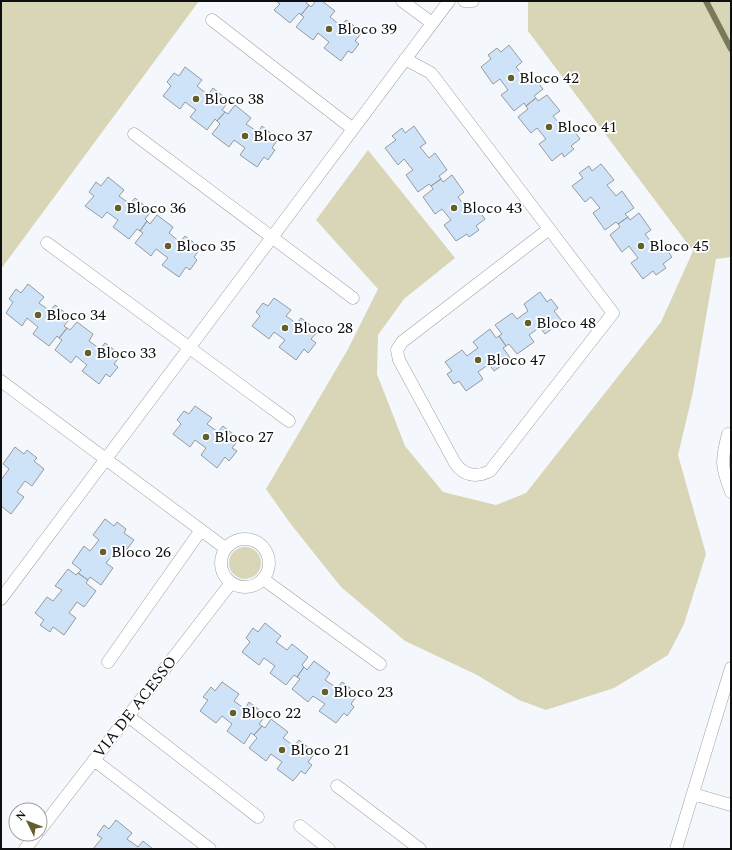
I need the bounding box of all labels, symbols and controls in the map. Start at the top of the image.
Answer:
place label: Bloco 39 [337,17,397,41]
marker: Bloco 39 [324,24,334,34]
place label: Bloco 42 [519,66,579,90]
marker: Bloco 42 [506,73,516,83]
place label: Bloco 38 [204,87,264,111]
marker: Bloco 38 [191,94,201,104]
place label: Bloco 41 [557,115,617,139]
marker: Bloco 41 [544,122,554,132]
place label: Bloco 37 [253,124,313,148]
marker: Bloco 37 [240,131,250,141]
place label: Bloco 36 [126,196,186,220]
place label: Bloco 43 [462,196,522,220]
marker: Bloco 36 [113,203,123,213]
marker: Bloco 43 [449,203,459,213]
place label: Bloco 35 [176,234,236,258]
place label: Bloco 45 [649,234,709,258]
marker: Bloco 35 [163,241,173,251]
marker: Bloco 45 [636,241,646,251]
place label: Bloco 34 [46,303,106,327]
marker: Bloco 34 [33,310,43,320]
place label: Bloco 48 [536,311,596,335]
place label: Bloco 28 [293,316,353,340]
marker: Bloco 48 [523,318,533,328]
marker: Bloco 28 [280,323,290,333]
place label: Bloco 33 [96,341,156,365]
marker: Bloco 33 [83,348,93,358]
place label: Bloco 47 [486,348,546,372]
marker: Bloco 47 [473,355,483,365]
place label: Bloco 27 [214,425,274,449]
marker: Bloco 27 [201,432,211,442]
place label: Bloco 26 [111,540,171,564]
marker: Bloco 26 [98,547,108,557]
street label: VIA DE ACESSO [87,651,183,763]
place label: Bloco 23 [333,680,393,704]
marker: Bloco 23 [320,687,330,697]
place label: Bloco 22 [241,701,301,725]
marker: Bloco 22 [228,708,238,718]
place label: Bloco 21 [290,738,350,762]
marker: Bloco 21 [277,745,287,755]
north arrow [8,802,48,842]
text: N [12,806,30,825]

